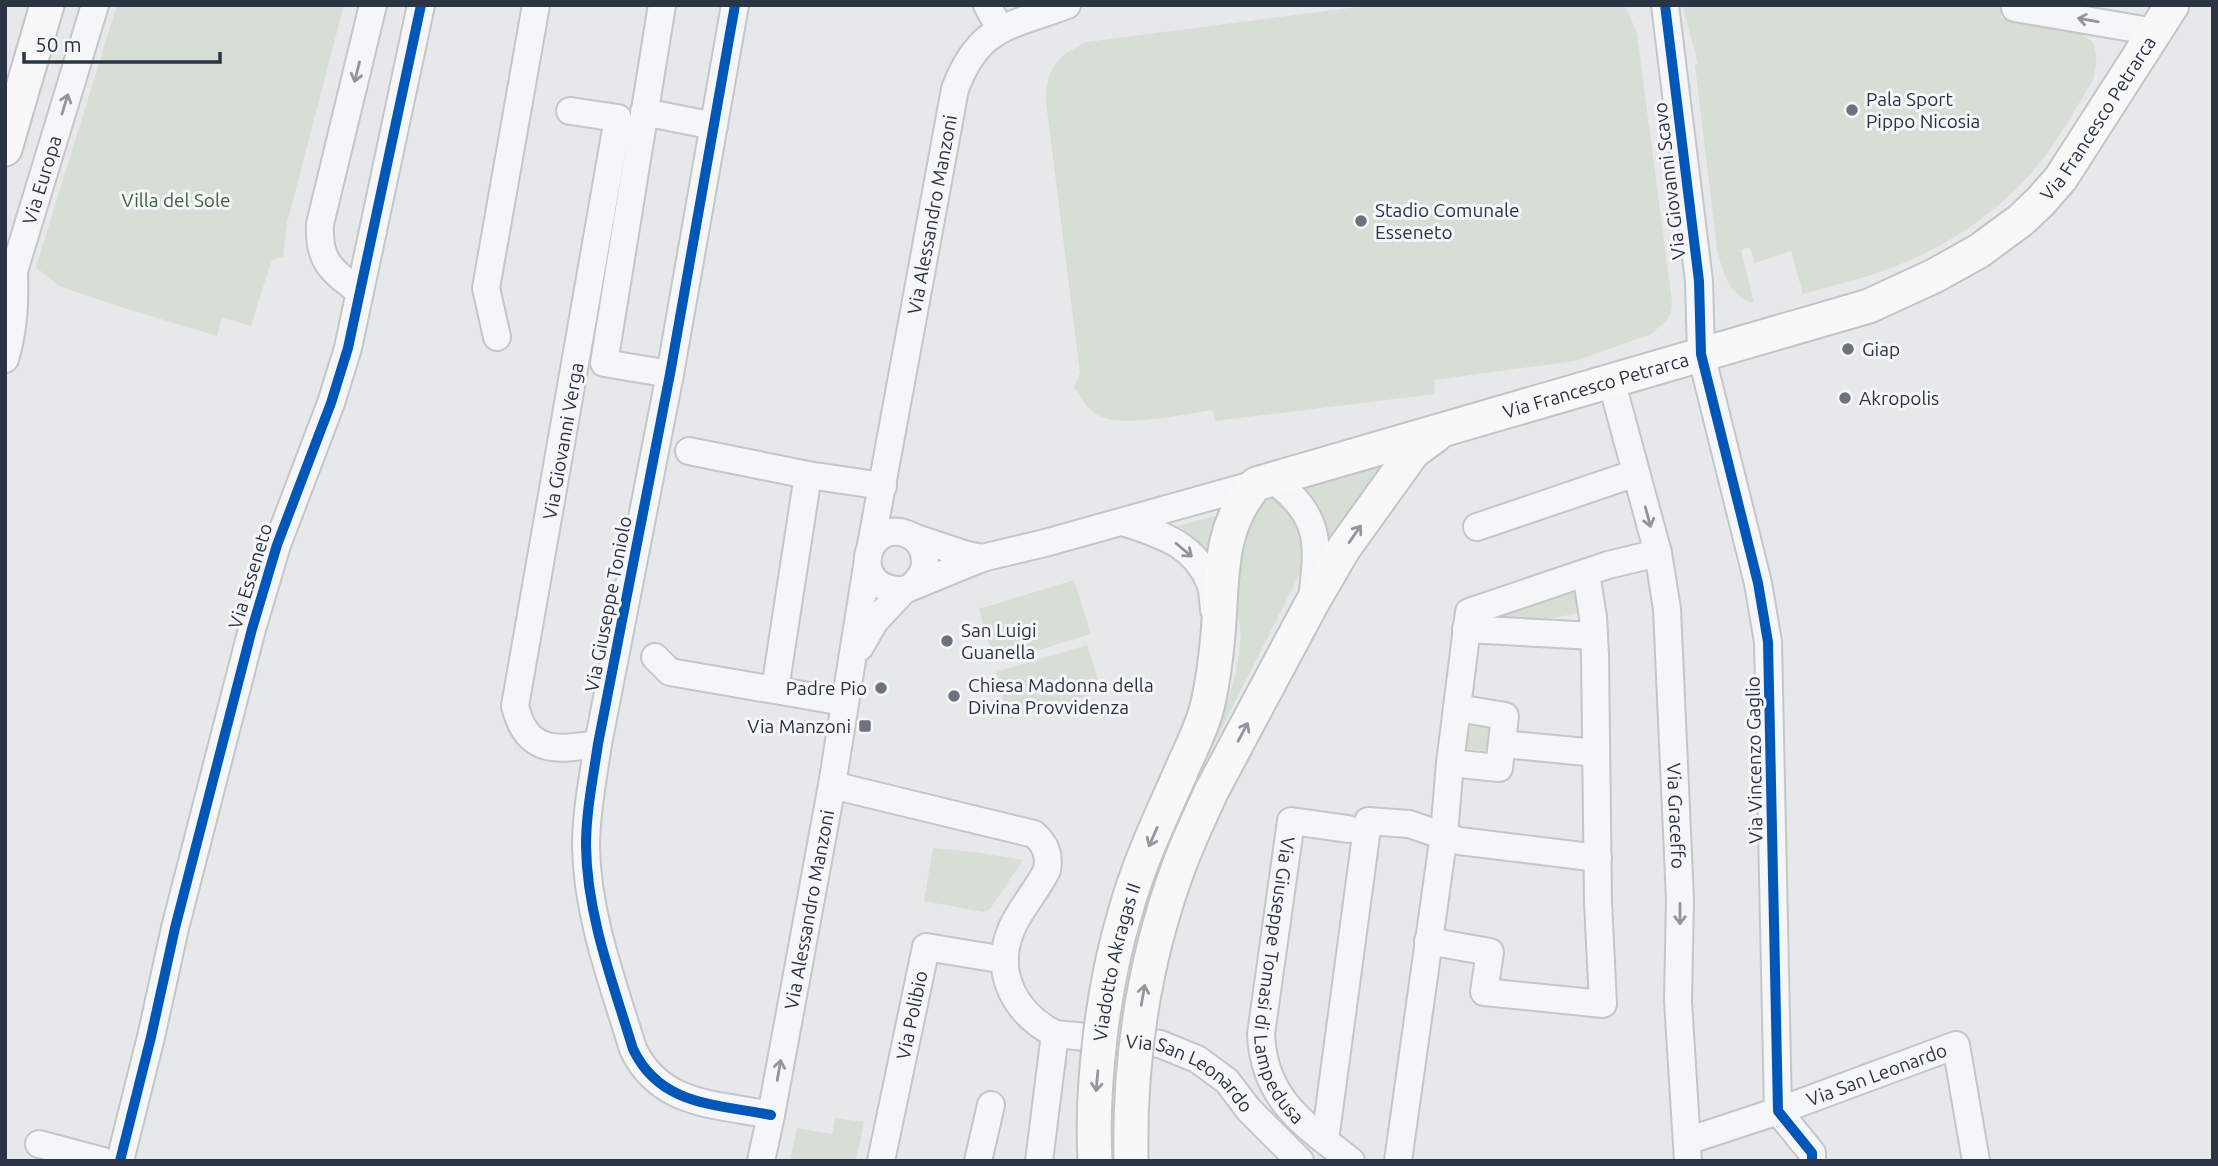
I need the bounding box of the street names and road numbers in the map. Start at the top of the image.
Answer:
street label: Via Francesco Petrarca [2036,32,2160,205]
street label: Via Giovanni Scavo [1648,101,1690,261]
street label: Via Alessandro Manzoni [903,113,961,316]
street label: Via Europa [18,133,66,227]
street label: Via Francesco Petrarca [1500,348,1691,423]
street label: Via Giovanni Verga [538,361,588,521]
street label: Via Giuseppe Toniolo [580,514,636,694]
street label: Via Esseneto [224,521,276,631]
street label: Via Vincenzo Gaglio [1742,676,1766,844]
street label: Via Graceffo [1663,762,1690,869]
street label: Via Alessandro Manzoni [780,808,838,1011]
street label: Via Giuseppe Tomasi di Lampedusa [1250,835,1309,1128]
street label: Viadotto Akragas II [1089,880,1145,1042]
street label: Via Polibio [892,969,932,1062]
street label: Via San Leonardo [1125,1030,1258,1116]
street label: Via San Leonardo [1804,1038,1950,1110]

